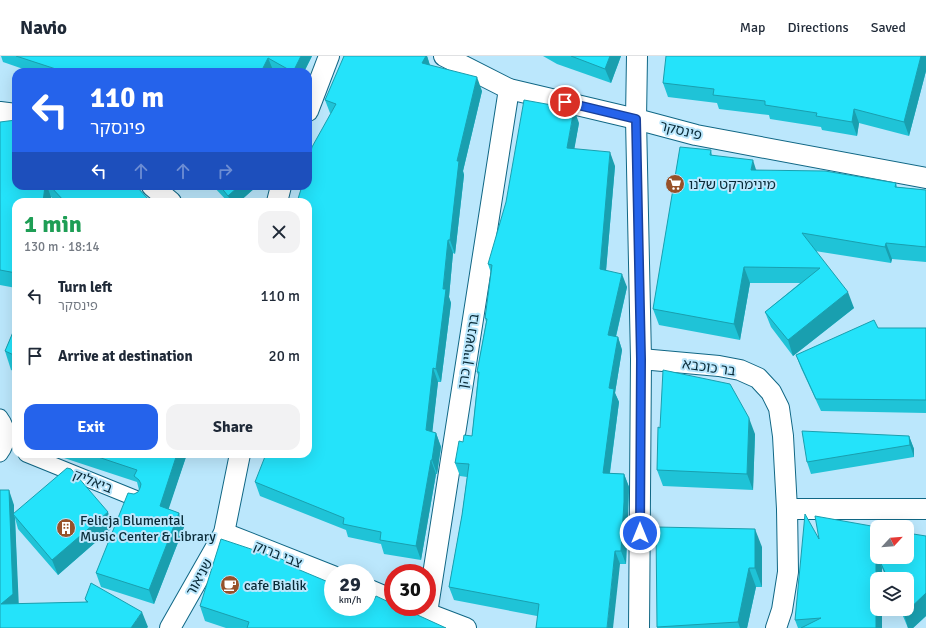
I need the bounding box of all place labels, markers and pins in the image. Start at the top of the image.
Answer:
pin [548,85,582,119]
supermarket icon: מינימרקט שלנו [664,173,686,195]
place label: מינימרקט שלנו [689,176,776,193]
place label: Felicja Blumental Music Center & Library [80,512,216,545]
building icon: Felicja Blumental Music Center & Library [55,517,77,539]
cafe icon: cafe Bialik [219,574,241,596]
place label: cafe Bialik [244,577,307,594]

